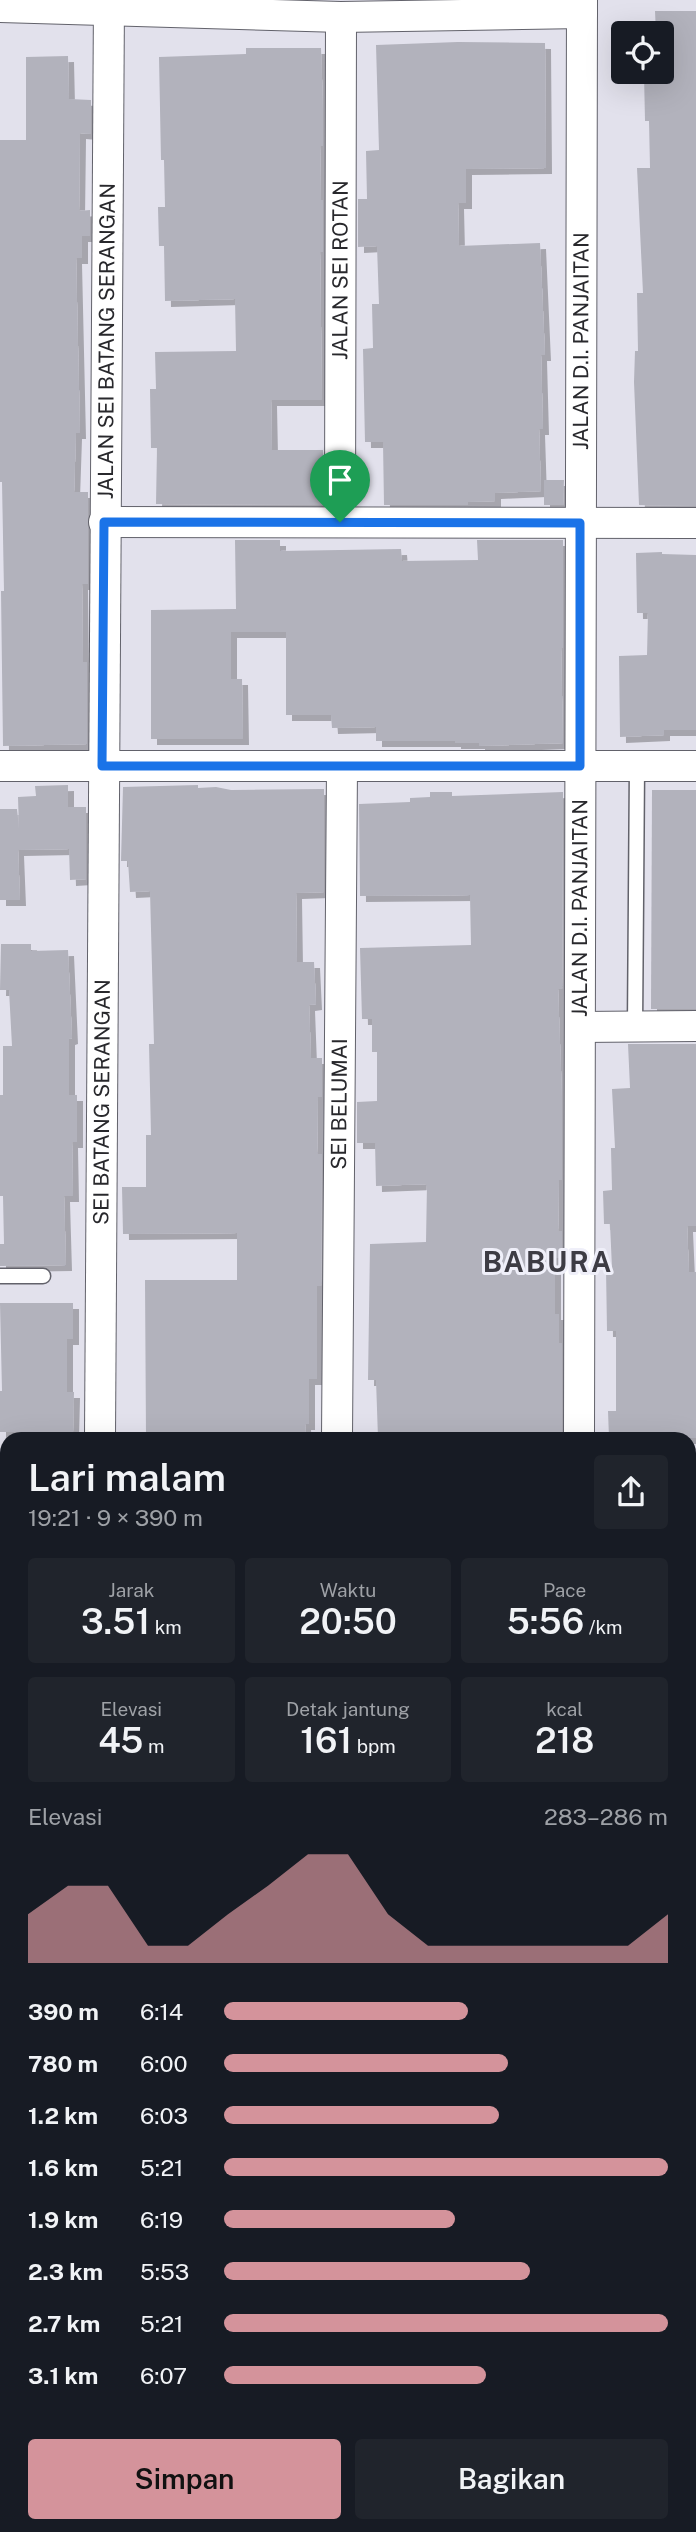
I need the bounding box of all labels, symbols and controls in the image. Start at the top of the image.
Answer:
map controls [611,21,674,84]
button: locate [611,21,674,84]
street label: JALAN SEI ROTAN [327,180,353,360]
street label: JALAN SEI BATANG SERANGAN [93,183,120,499]
street label: JALAN D.I. PANJAITAN [568,232,594,450]
pin [310,450,370,522]
icon: arrive [321,461,359,499]
street label: JALAN D.I. PANJAITAN [567,799,592,1017]
street label: SEI BATANG SERANGAN [88,979,115,1225]
street label: SEI BELUMAI [326,1038,352,1170]
district label: BABURA [483,1245,613,1278]
text: Lari malam [28,1455,226,1500]
button: share [594,1455,668,1529]
text: 19:21 · 9 × 390 m [28,1504,203,1531]
text: Jarak [108,1579,154,1601]
text: Waktu [320,1579,376,1601]
text: Pace [543,1579,586,1601]
text: 3.51 [81,1601,150,1642]
text: 20:50 [299,1601,397,1642]
text: 5:56 [507,1601,584,1642]
text: km [150,1616,182,1638]
text: /km [584,1616,623,1638]
text: Elevasi [101,1698,162,1720]
text: Detak jantung [286,1698,410,1720]
text: kcal [546,1698,583,1720]
text: 45 [98,1720,143,1761]
text: 161 [300,1720,352,1761]
text: 218 [535,1720,594,1761]
text: m [143,1735,164,1757]
text: bpm [352,1735,396,1757]
text: Elevasi [28,1803,102,1830]
text: 283–286 m [544,1803,668,1830]
text: 390 m [28,1998,99,2025]
text: 6:14 [140,1998,183,2025]
text: 780 m [28,2050,98,2077]
text: 6:00 [140,2050,188,2077]
text: 1.2 km [28,2102,98,2129]
text: 6:03 [140,2102,188,2129]
text: 1.6 km [28,2154,98,2181]
text: 5:21 [140,2154,183,2181]
text: 1.9 km [28,2206,98,2233]
text: 6:19 [140,2206,183,2233]
text: 2.3 km [28,2258,103,2285]
text: 5:53 [140,2258,189,2285]
text: 2.7 km [28,2310,100,2337]
text: 5:21 [140,2310,183,2337]
text: 3.1 km [28,2362,98,2389]
text: 6:07 [140,2362,187,2389]
button: Simpan [28,2439,341,2519]
button: Bagikan [355,2439,668,2519]

